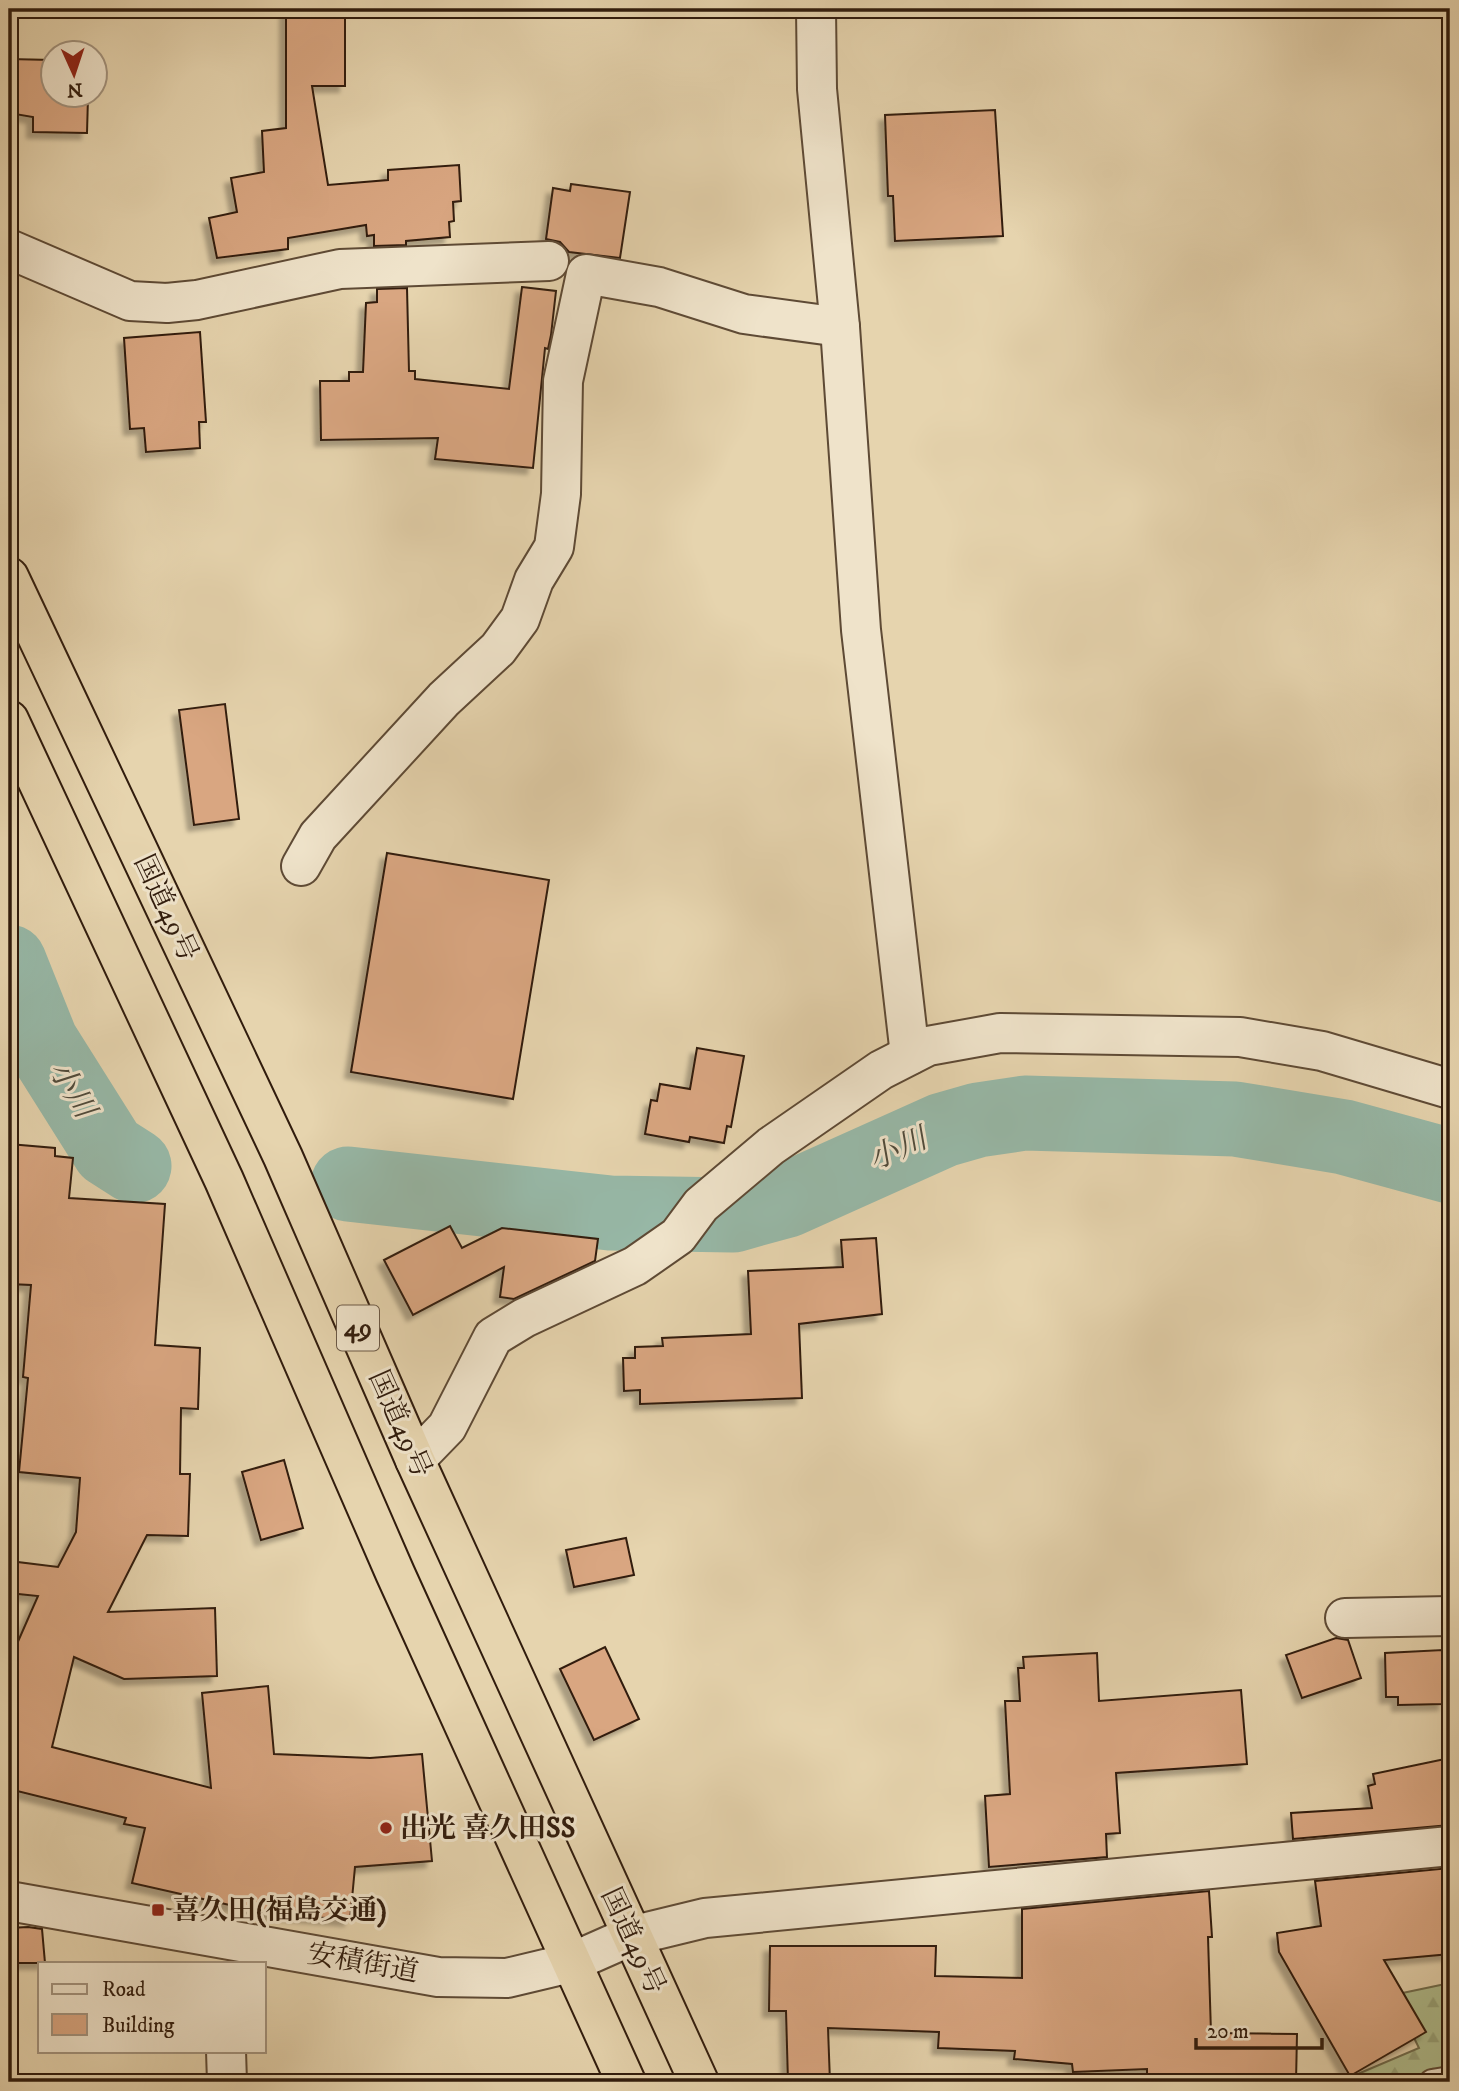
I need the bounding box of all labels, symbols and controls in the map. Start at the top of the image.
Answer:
north arrow [38,38,108,108]
text: N [66,78,83,101]
street label: 国道49号 [126,849,206,967]
water label: 小川 [39,1055,104,1128]
water label: 小川 [863,1120,936,1179]
road number: 49 [337,1306,379,1350]
street label: 国道49号 [361,1365,439,1483]
place label: 出光 喜久田SS [400,1811,575,1846]
marker: 出光 喜久田SS [378,1820,394,1836]
street label: 国道49号 [593,1882,673,2000]
place label: 喜久田(福島交通) [172,1893,387,1928]
marker: 喜久田(福島交通) [150,1902,166,1918]
street label: 安積街道 [305,1936,421,1990]
legend [38,1962,266,2052]
text: Road [102,1977,146,2003]
scale bar [1196,2007,1322,2051]
text: Building [102,2013,175,2039]
text: 20 m [1207,2019,1249,2045]

